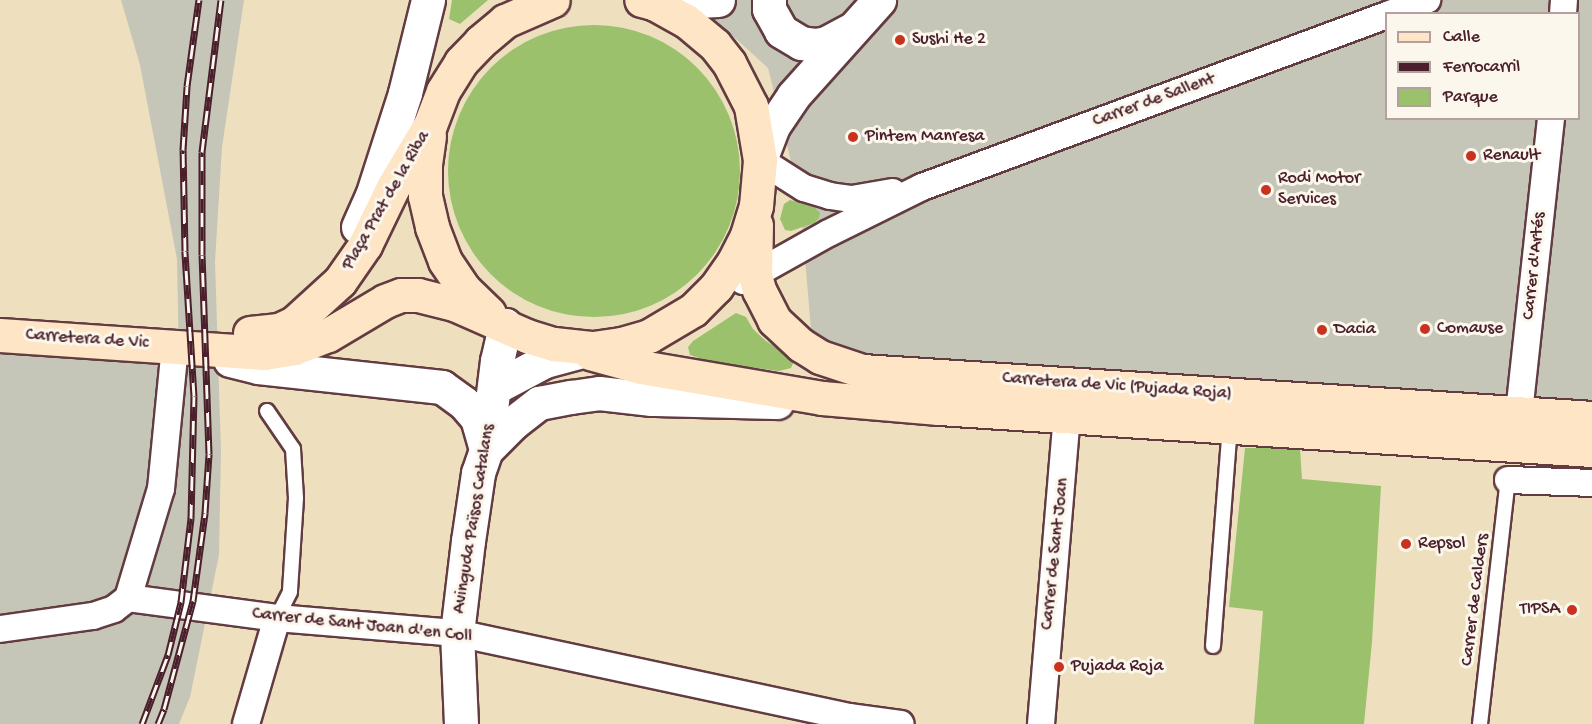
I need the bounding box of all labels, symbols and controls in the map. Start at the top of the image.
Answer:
legend [1385,12,1580,120]
text: Calle [1443,27,1480,48]
place label: Sushi He 2 [912,29,986,51]
marker: Sushi He 2 [893,33,907,47]
text: Ferrocarril [1443,57,1520,78]
street label: Carrer de Sallent [1090,69,1218,133]
text: Parque [1443,87,1498,108]
place label: Pintem Manresa [865,126,984,148]
street label: Plaça Prat de la Riba [338,127,436,275]
marker: Pintem Manresa [846,130,860,144]
place label: Renault [1483,145,1540,167]
marker: Renault [1464,149,1478,163]
place label: Rodi Motor Services [1278,169,1360,212]
marker: Rodi Motor Services [1259,183,1273,197]
street label: Carrer d'Artés [1519,211,1551,321]
place label: Comause [1437,318,1503,340]
place label: Dacia [1334,319,1376,341]
marker: Comause [1418,322,1432,336]
marker: Dacia [1315,323,1329,337]
street label: Carretera de Vic [25,325,149,355]
street label: Carretera de Vic (Pujada Roja) [1001,368,1233,406]
street label: Avinguda Països Catalans [449,423,501,615]
street label: Carrer de Sant Joan [1037,477,1075,631]
place label: Repsol [1418,533,1466,555]
street label: Carrer de Calders [1457,533,1495,667]
marker: Repsol [1399,537,1413,551]
place label: TIPSA [1520,599,1560,621]
marker: TIPSA [1565,603,1579,617]
street label: Carrer de Sant Joan d'en Coll [251,604,473,648]
place label: Pujada Roja [1071,656,1163,678]
marker: Pujada Roja [1052,660,1066,674]

